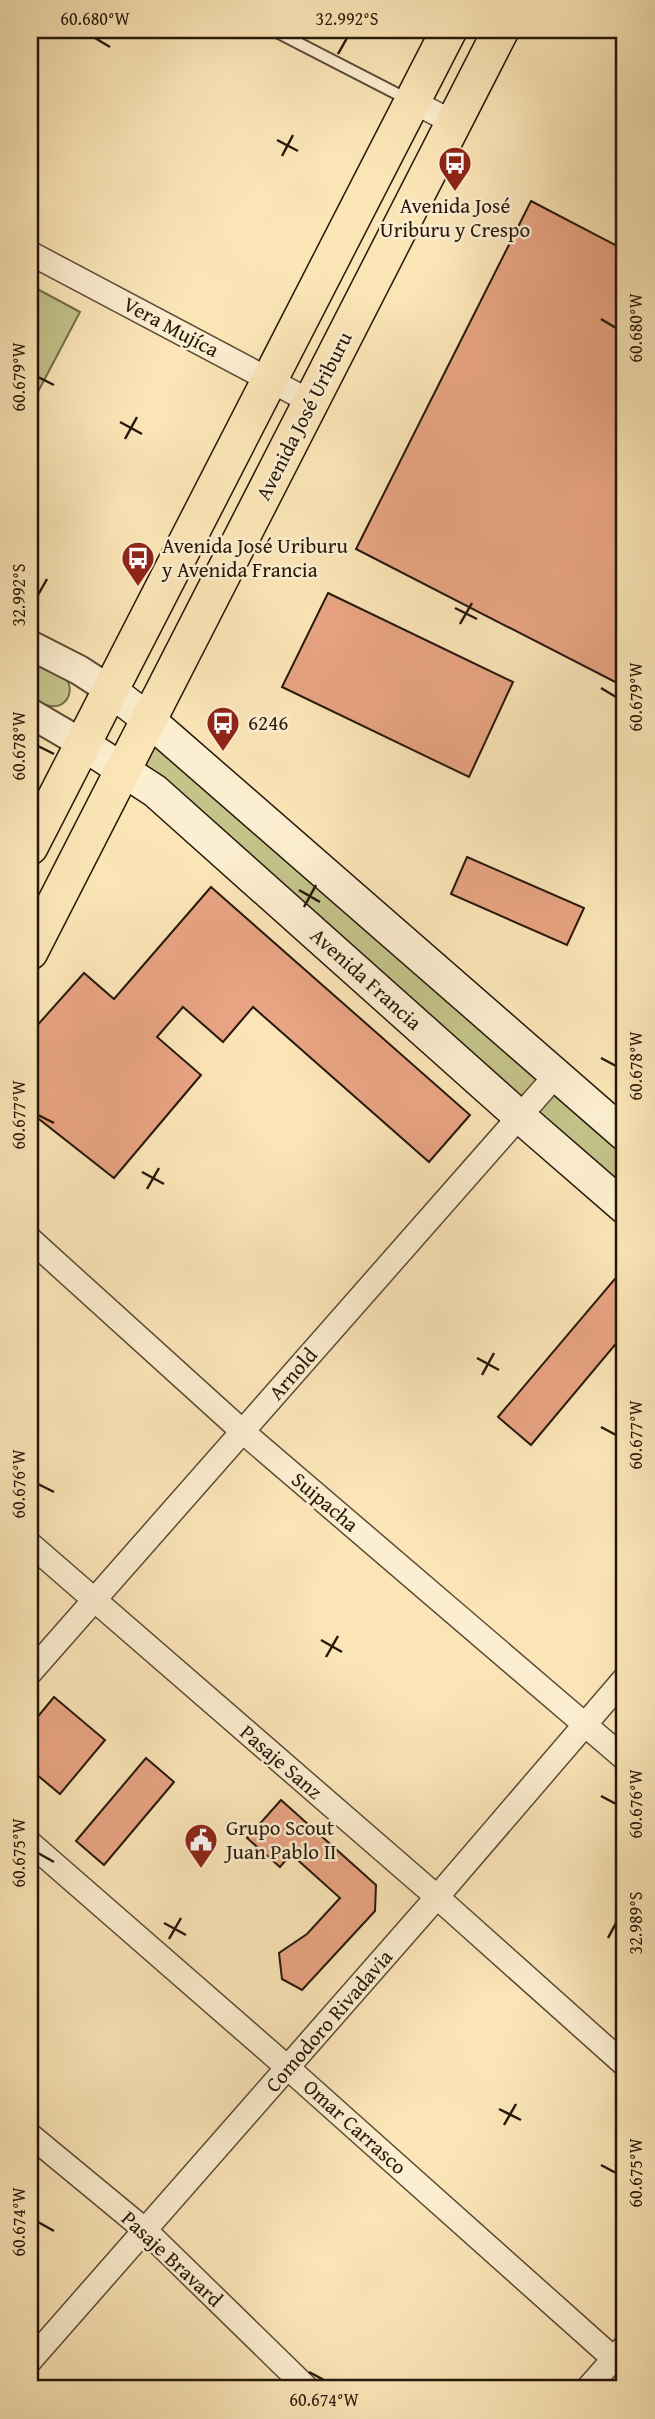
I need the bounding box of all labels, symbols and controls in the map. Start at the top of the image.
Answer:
text: 60.680°W [60,5,130,32]
text: 32.992°S [316,5,379,32]
bus stop icon: Avenida José Uriburu y Crespo [436,144,474,193]
place label: Avenida José Uriburu y Crespo [380,190,530,245]
street label: Vera Mujíca [118,288,225,365]
text: 60.680°W [622,293,649,363]
street label: Avenida José Uriburu [248,325,360,506]
text: 60.679°W [5,342,32,412]
place label: Avenida José Uriburu y Avenida Francia [161,530,348,585]
bus stop icon: Avenida José Uriburu y Avenida Francia [119,539,157,588]
text: 32.992°S [5,563,32,626]
text: 60.679°W [622,662,649,732]
bus stop icon: 6246 [204,704,242,753]
place label: 6246 [248,707,288,738]
text: 60.678°W [5,711,32,781]
street label: Avenida Francia [304,920,429,1037]
text: 60.678°W [622,1031,649,1101]
text: 60.677°W [5,1080,32,1150]
street label: Arnold [261,1340,325,1407]
text: 60.677°W [622,1400,649,1470]
text: 60.676°W [5,1449,32,1519]
street label: Suipacha [285,1464,366,1539]
street label: Pasaje Sanz [233,1717,330,1806]
text: 60.676°W [622,1769,649,1839]
place label: Grupo Scout Juan Pablo II [223,1812,337,1867]
text: 60.675°W [5,1818,32,1888]
public building icon: Grupo Scout Juan Pablo II [182,1821,220,1870]
text: 32.989°S [622,1891,649,1954]
street label: Comodoro Rivadavia [258,1942,400,2099]
street label: Omar Carrasco [297,2072,414,2182]
text: 60.675°W [622,2138,649,2208]
text: 60.674°W [5,2187,32,2257]
street label: Pasaje Bravard [115,2203,231,2315]
text: 60.674°W [289,2386,359,2413]

